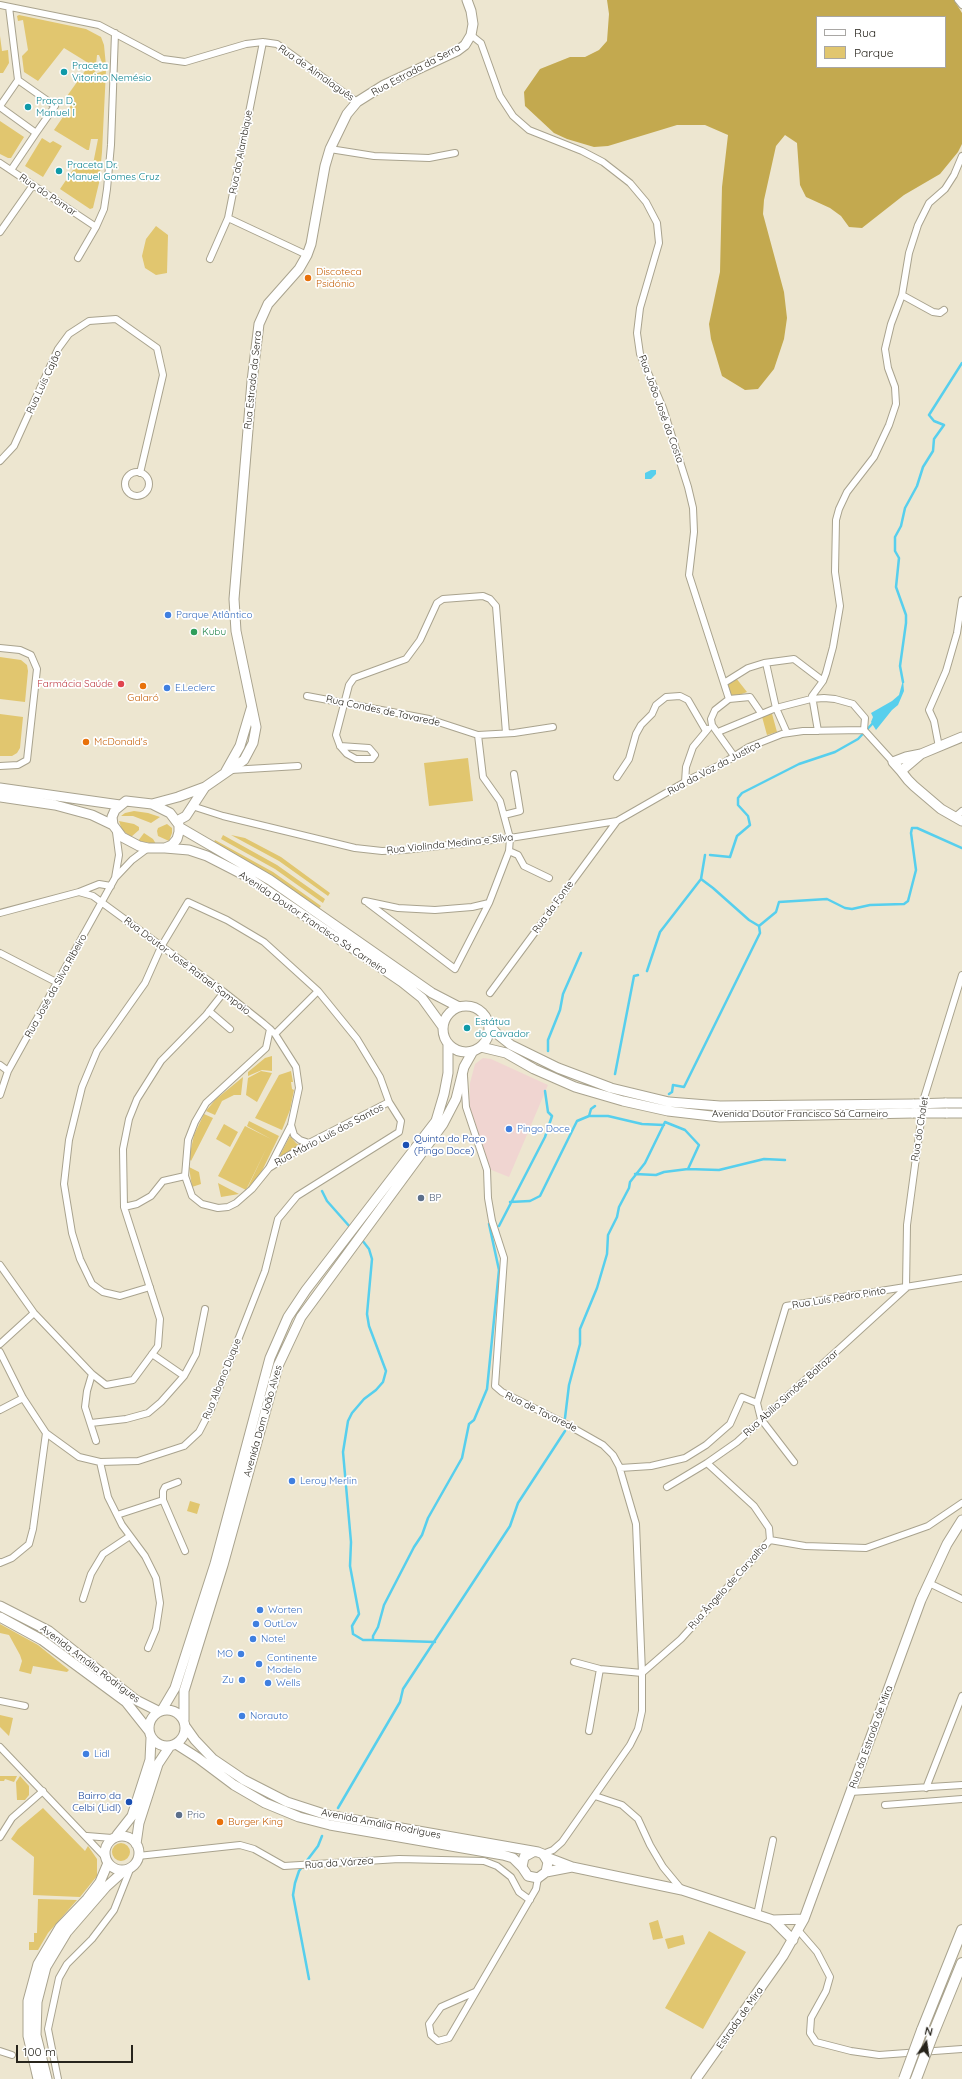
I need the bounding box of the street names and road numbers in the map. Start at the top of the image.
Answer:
street label: Rua Estrada da Serra [369,41,463,99]
street label: Rua de Almalaguês [276,42,356,104]
street label: Rua do Alambique [227,109,255,195]
street label: Rua do Pomar [17,171,79,219]
street label: Rua Estrada da Serra [242,330,264,430]
street label: Rua Luís Cajão [24,348,64,416]
street label: Rua João José da Costa [636,353,686,465]
street label: Rua Condes de Tavarede [325,693,441,729]
street label: Rua da Voz da Justiça [665,738,763,798]
street label: Rua Violinda Medina e Silva [386,831,514,857]
street label: Avenida Doutor Francisco Sá Carneiro [237,869,389,977]
street label: Rua da Fonte [530,878,576,936]
street label: Rua Doutor José Rafael Sampaio [121,915,253,1017]
street label: Rua José da Silva Ribeiro [22,932,90,1040]
street label: Rua do Chalet [909,1096,931,1162]
street label: Rua Mário Luís dos Santos [272,1101,386,1169]
street label: Avenida Doutor Francisco Sá Carneiro [712,1108,888,1120]
street label: Rua Luís Pedro Pinto [791,1285,887,1311]
street label: Rua Albano Duque [200,1337,244,1421]
street label: Rua Abílio Simões Baltazar [741,1347,841,1439]
street label: Avenida Dom João Alves [241,1364,285,1478]
street label: Rua de Tavarede [503,1389,579,1435]
street label: Rua Ângelo de Carvalho [686,1540,770,1632]
street label: Avenida Amália Rodrigues [38,1623,142,1705]
street label: Rua da Estrada de Mira [847,1684,895,1790]
street label: Avenida Amália Rodrigues [320,1807,442,1841]
street label: Rua da Várzea [304,1855,374,1871]
street label: Estrada de Mira [714,1985,766,2051]

